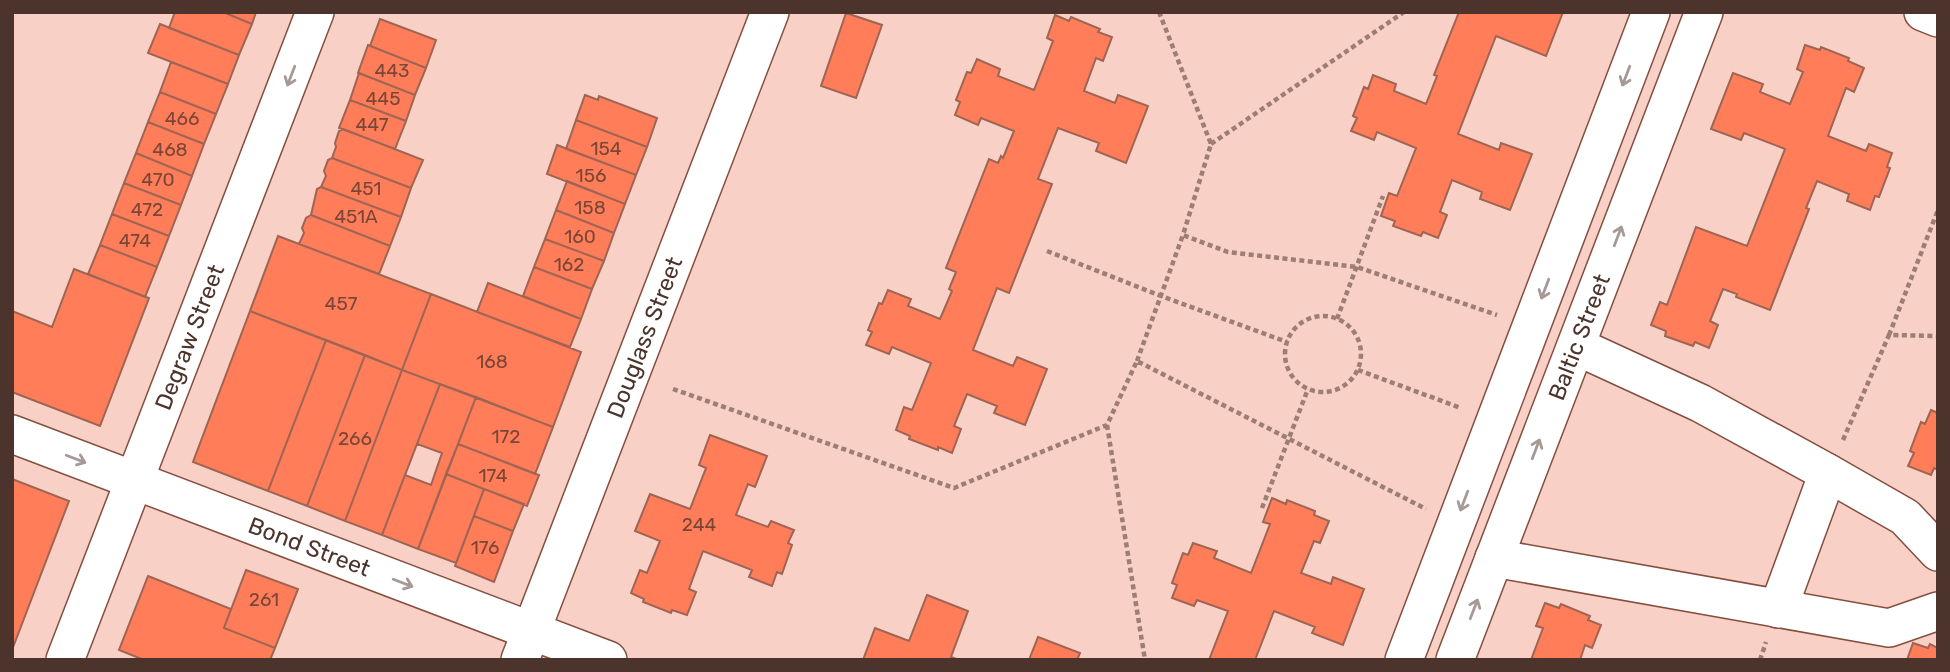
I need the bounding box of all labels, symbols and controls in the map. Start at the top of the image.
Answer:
house number: 443 [374,59,410,82]
one-way arrow [283,64,296,86]
one-way arrow [1619,65,1632,86]
house number: 445 [366,87,400,110]
house number: 466 [165,107,199,130]
house number: 447 [355,113,389,136]
house number: 154 [590,137,622,160]
house number: 468 [152,138,188,161]
house number: 156 [576,164,606,187]
house number: 470 [141,168,175,191]
house number: 451 [351,177,381,200]
house number: 158 [574,196,606,219]
house number: 472 [131,198,163,221]
house number: 451A [334,205,378,228]
house number: 160 [564,225,596,248]
one-way arrow [1613,226,1625,248]
house number: 474 [119,229,151,252]
house number: 162 [554,253,584,276]
street label: Douglass Street [601,253,688,422]
street label: Degraw Street [149,260,230,414]
street label: Baltic Street [1542,270,1616,404]
one-way arrow [1538,277,1551,299]
house number: 457 [325,292,358,315]
house number: 168 [476,350,508,373]
house number: 172 [491,425,521,448]
house number: 266 [338,427,372,450]
one-way arrow [1531,438,1543,460]
one-way arrow [64,453,86,466]
house number: 174 [478,464,508,487]
one-way arrow [1457,490,1470,512]
street label: Bond Street [244,511,374,583]
house number: 244 [682,513,716,536]
house number: 176 [471,536,499,559]
one-way arrow [392,577,414,590]
house number: 261 [249,588,279,611]
one-way arrow [1469,598,1482,620]

